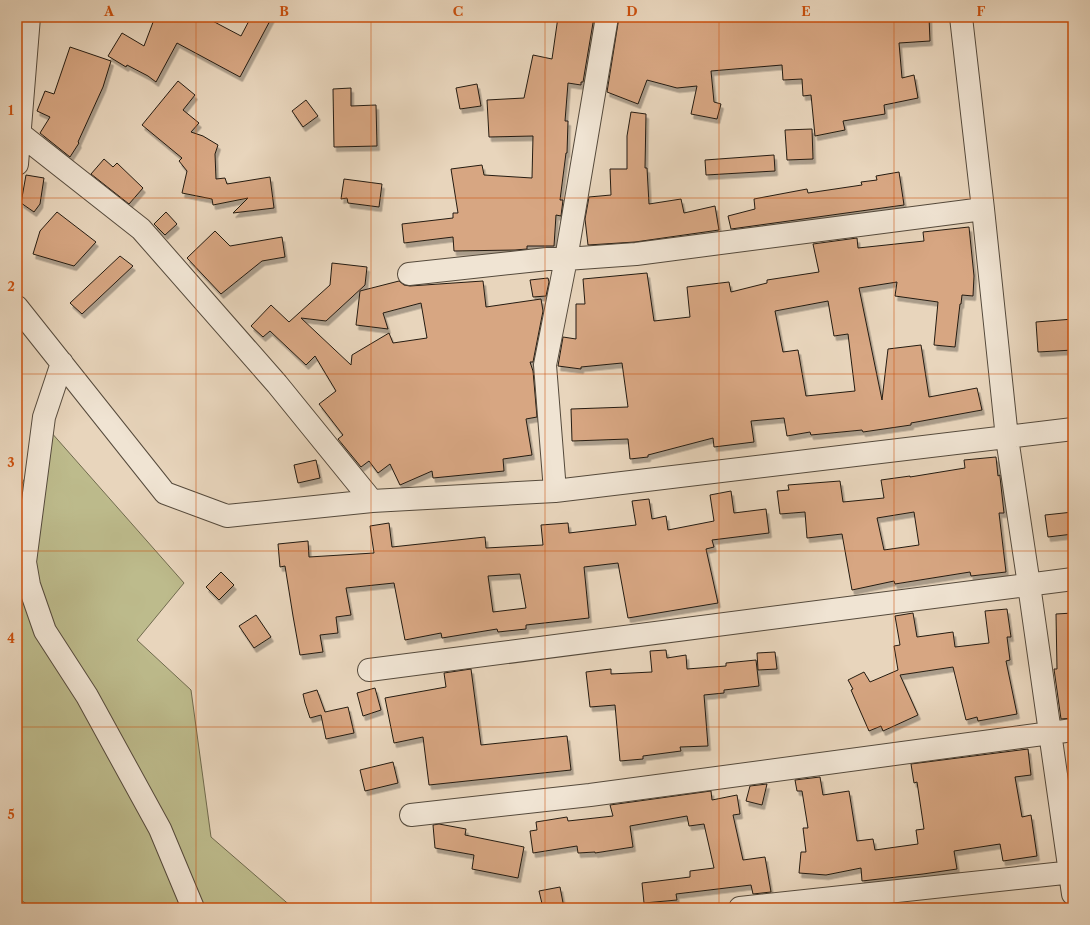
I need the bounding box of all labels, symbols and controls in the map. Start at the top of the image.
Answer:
text: A [103,3,115,19]
text: B [279,3,289,19]
text: C [453,3,463,19]
text: D [626,3,638,19]
text: E [801,3,811,19]
text: F [977,3,986,19]
text: 1 [8,102,14,118]
text: 2 [7,278,15,294]
text: 3 [7,454,15,470]
text: 4 [7,630,15,646]
text: 5 [7,806,15,822]

